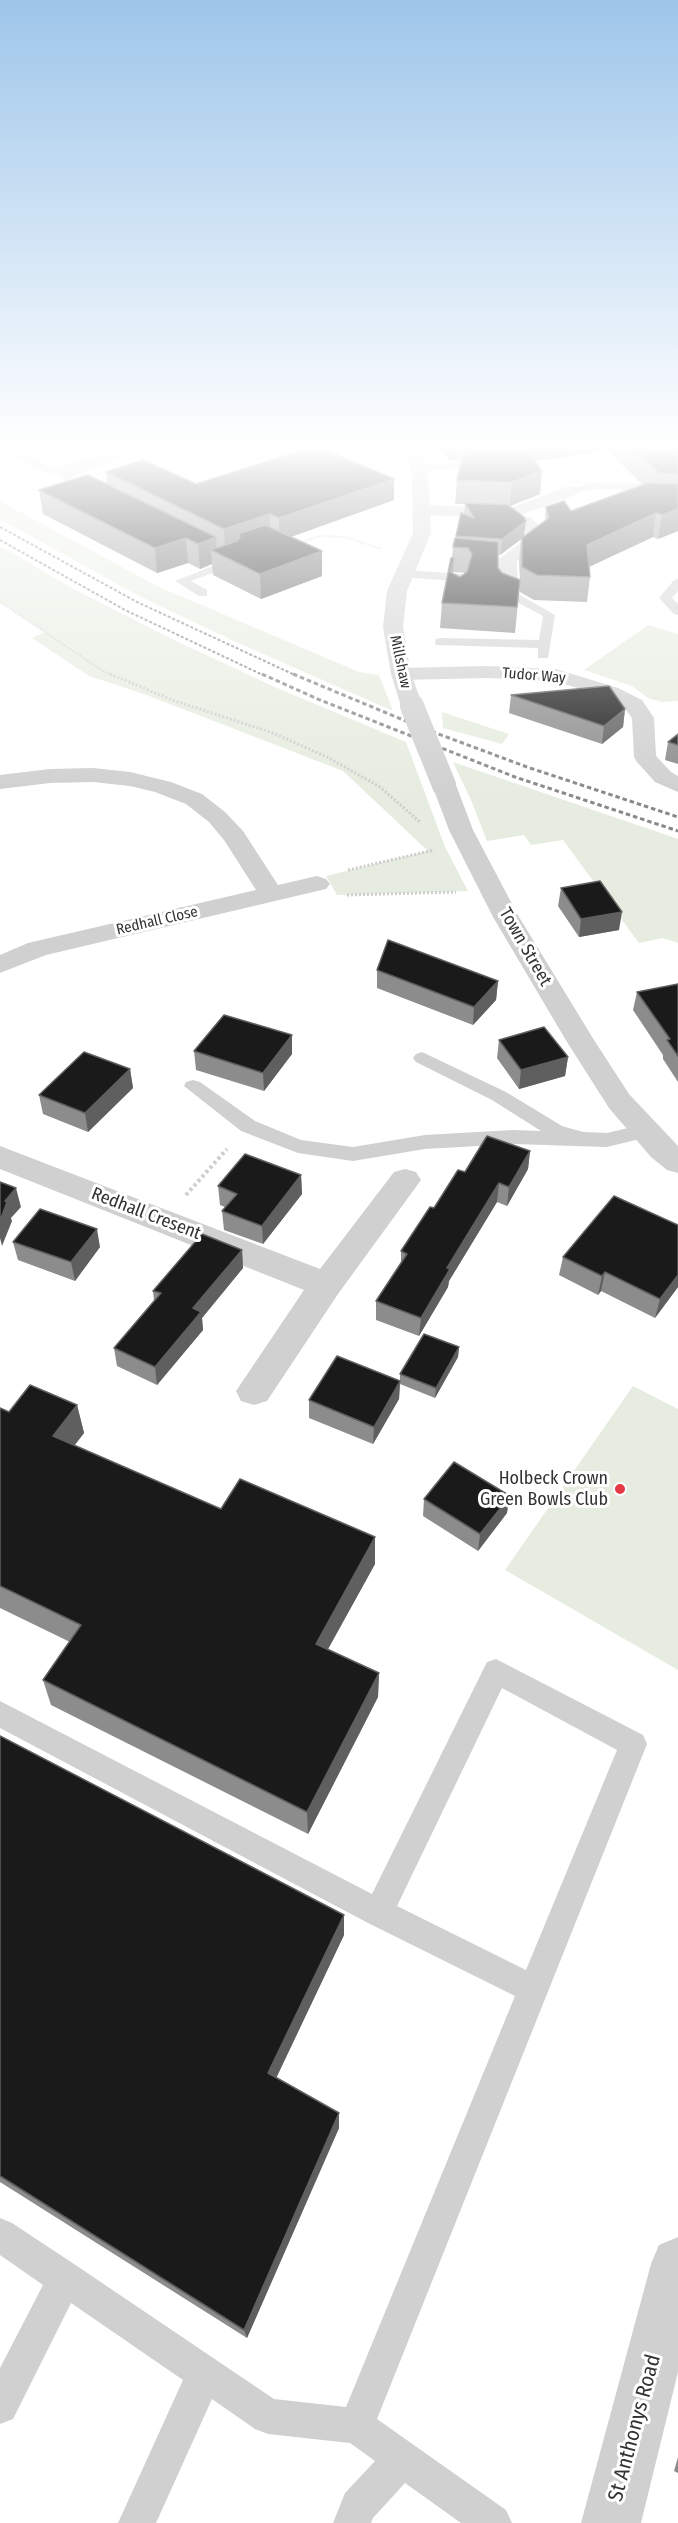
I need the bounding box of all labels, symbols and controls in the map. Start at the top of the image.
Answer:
street label: Millshaw [386,634,414,690]
street label: Tudor Way [502,664,566,688]
street label: Redhall Close [115,903,199,939]
street label: Town Street [494,904,556,990]
street label: Redhall Cresent [88,1183,204,1245]
place label: Holbeck Crown Green Bowls Club [480,1468,608,1510]
marker: Holbeck Crown Green Bowls Club [613,1482,627,1496]
street label: St Anthonys Road [603,2352,667,2504]

